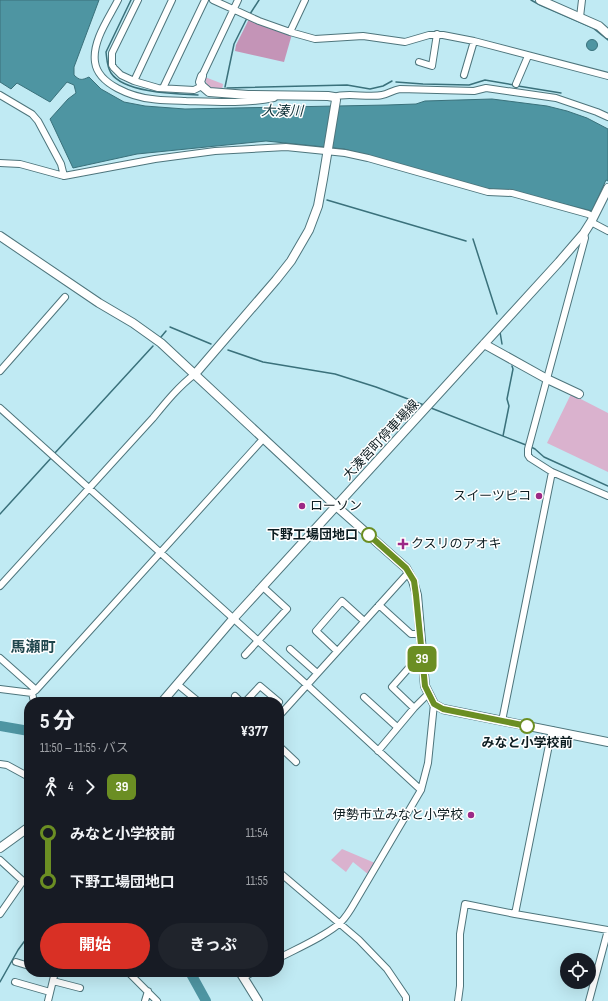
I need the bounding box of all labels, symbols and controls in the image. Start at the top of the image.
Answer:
water label: 大湊川 [261,102,305,120]
street label: 大湊宮町停車場線 [340,397,422,483]
place label: スイーツピコ [453,488,531,504]
marker: スイーツピコ [534,491,544,501]
place label: ローソン [310,498,362,514]
marker: ローソン [297,501,307,511]
place label: 下野工場団地口 [267,527,358,543]
marker: 下野工場団地口 [361,527,377,543]
place label: クスリのアオキ [411,536,502,552]
marker: クスリのアオキ [398,539,408,549]
district label: 馬瀬町 [10,638,56,657]
line badge: 39 [404,646,440,672]
text: 39 [416,650,428,667]
text: 5 分 [40,708,75,735]
marker: みなと小学校前 [519,718,535,734]
text: ¥377 [240,722,268,741]
place label: みなと小学校前 [481,735,573,751]
text: 11:50 – 11:55 · バス [40,740,129,756]
icon: walk [40,776,62,798]
icon: forward [79,776,101,798]
text: 39 [115,778,128,795]
text: 4 [68,779,73,795]
place label: 伊勢市立みなと小学校 [333,807,463,823]
marker: 伊勢市立みなと小学校 [466,810,476,820]
text: みなと小学校前 [70,825,175,844]
text: 11:54 [246,825,268,841]
text: 下野工場団地口 [70,873,175,892]
text: 11:55 [246,873,268,889]
button: 開始 [40,923,150,969]
button: きっぷ [158,923,268,969]
map controls [560,953,596,989]
button: locate [560,953,596,989]

